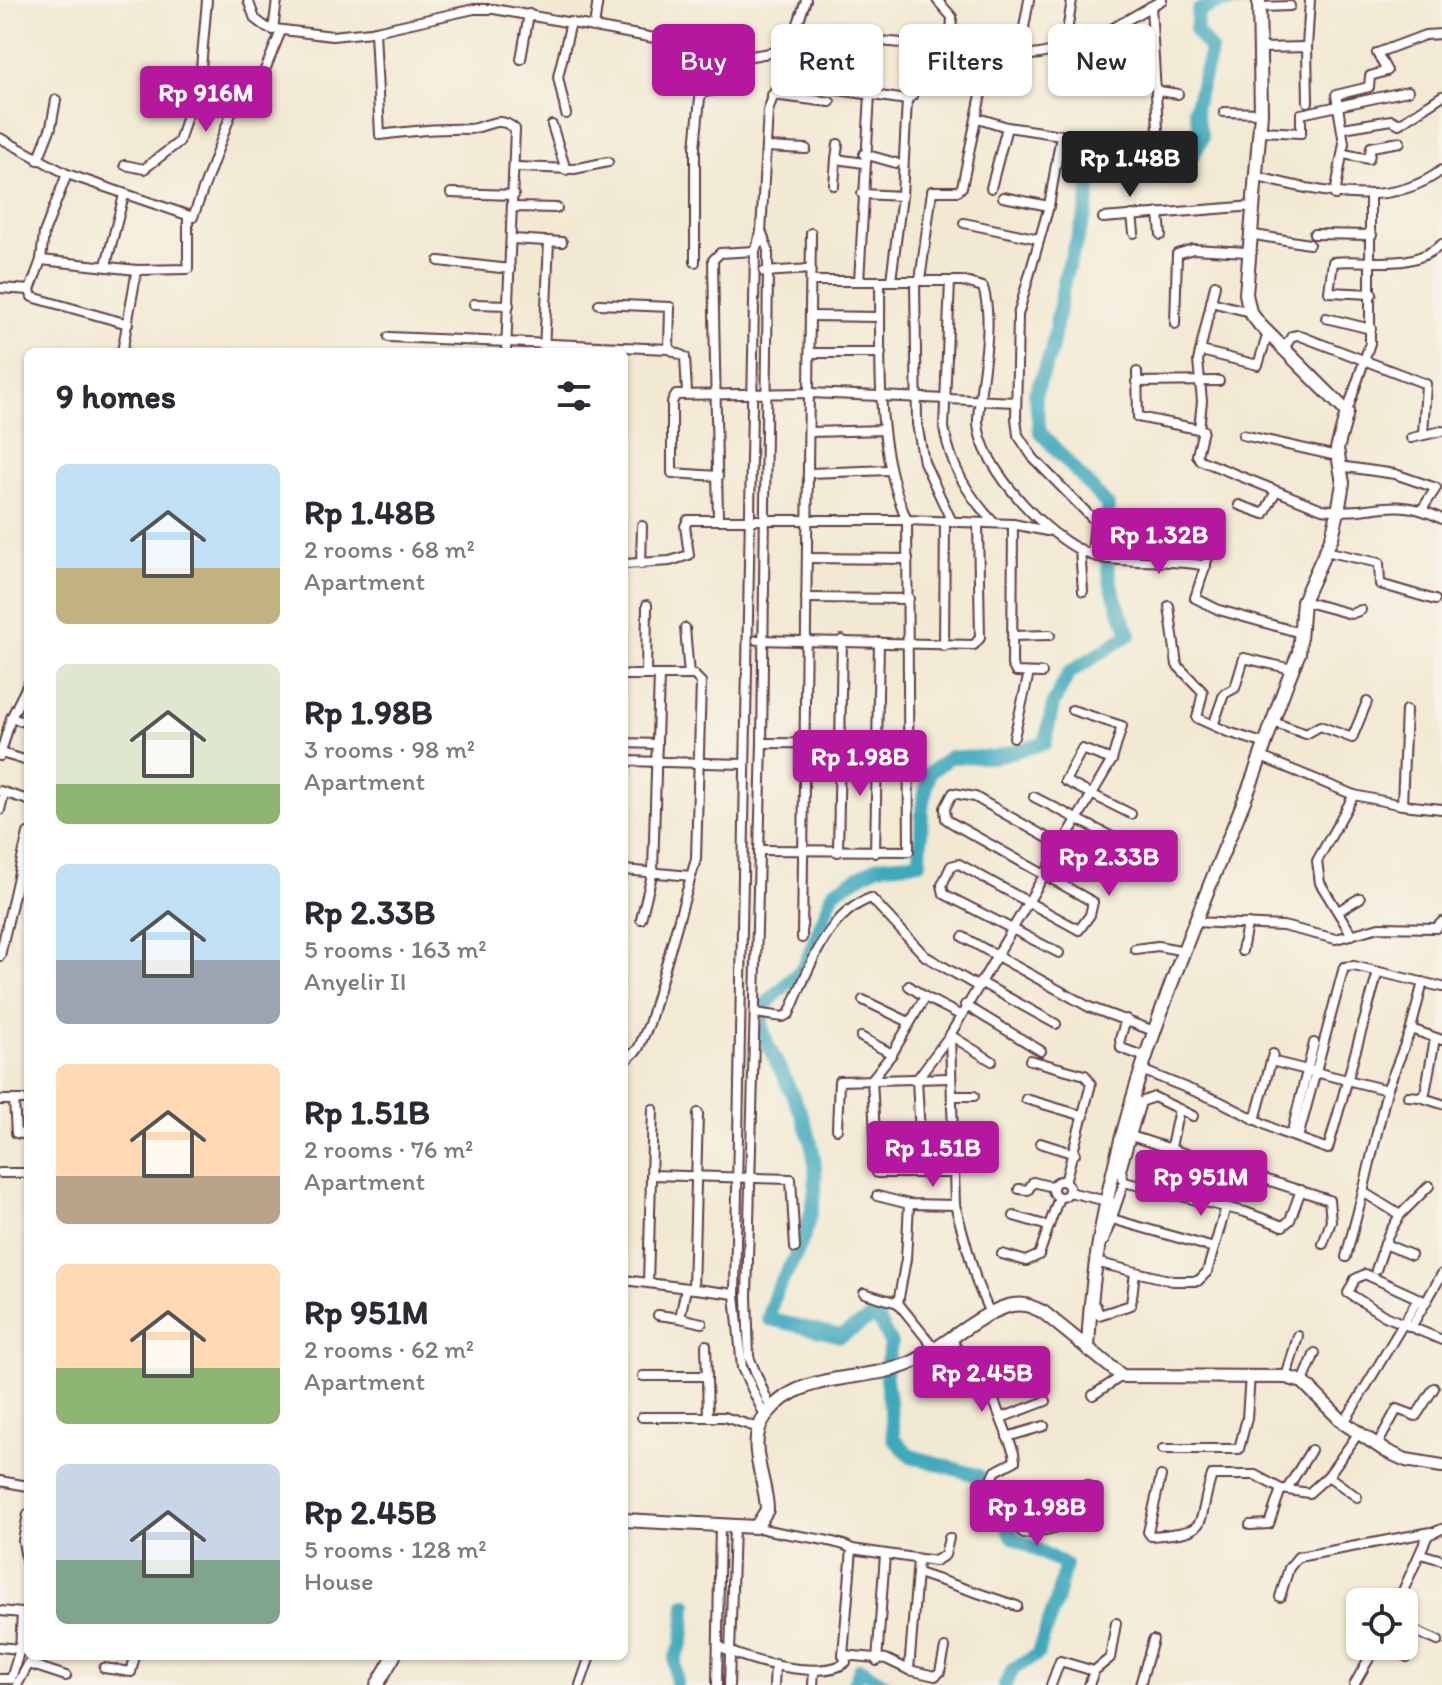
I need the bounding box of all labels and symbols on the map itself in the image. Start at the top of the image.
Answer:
pin: Rp 916M [132,66,280,134]
pin: Rp 1.48B [1047,131,1213,199]
pin: Rp 1.32B [1076,508,1242,576]
pin: Rp 1.98B [777,730,943,798]
pin: Rp 2.33B [1026,830,1192,898]
pin: Rp 1.51B [850,1121,1016,1189]
pin: Rp 951M [1127,1150,1275,1218]
pin: Rp 2.45B [899,1346,1065,1414]
pin: Rp 1.98B [954,1480,1120,1548]

